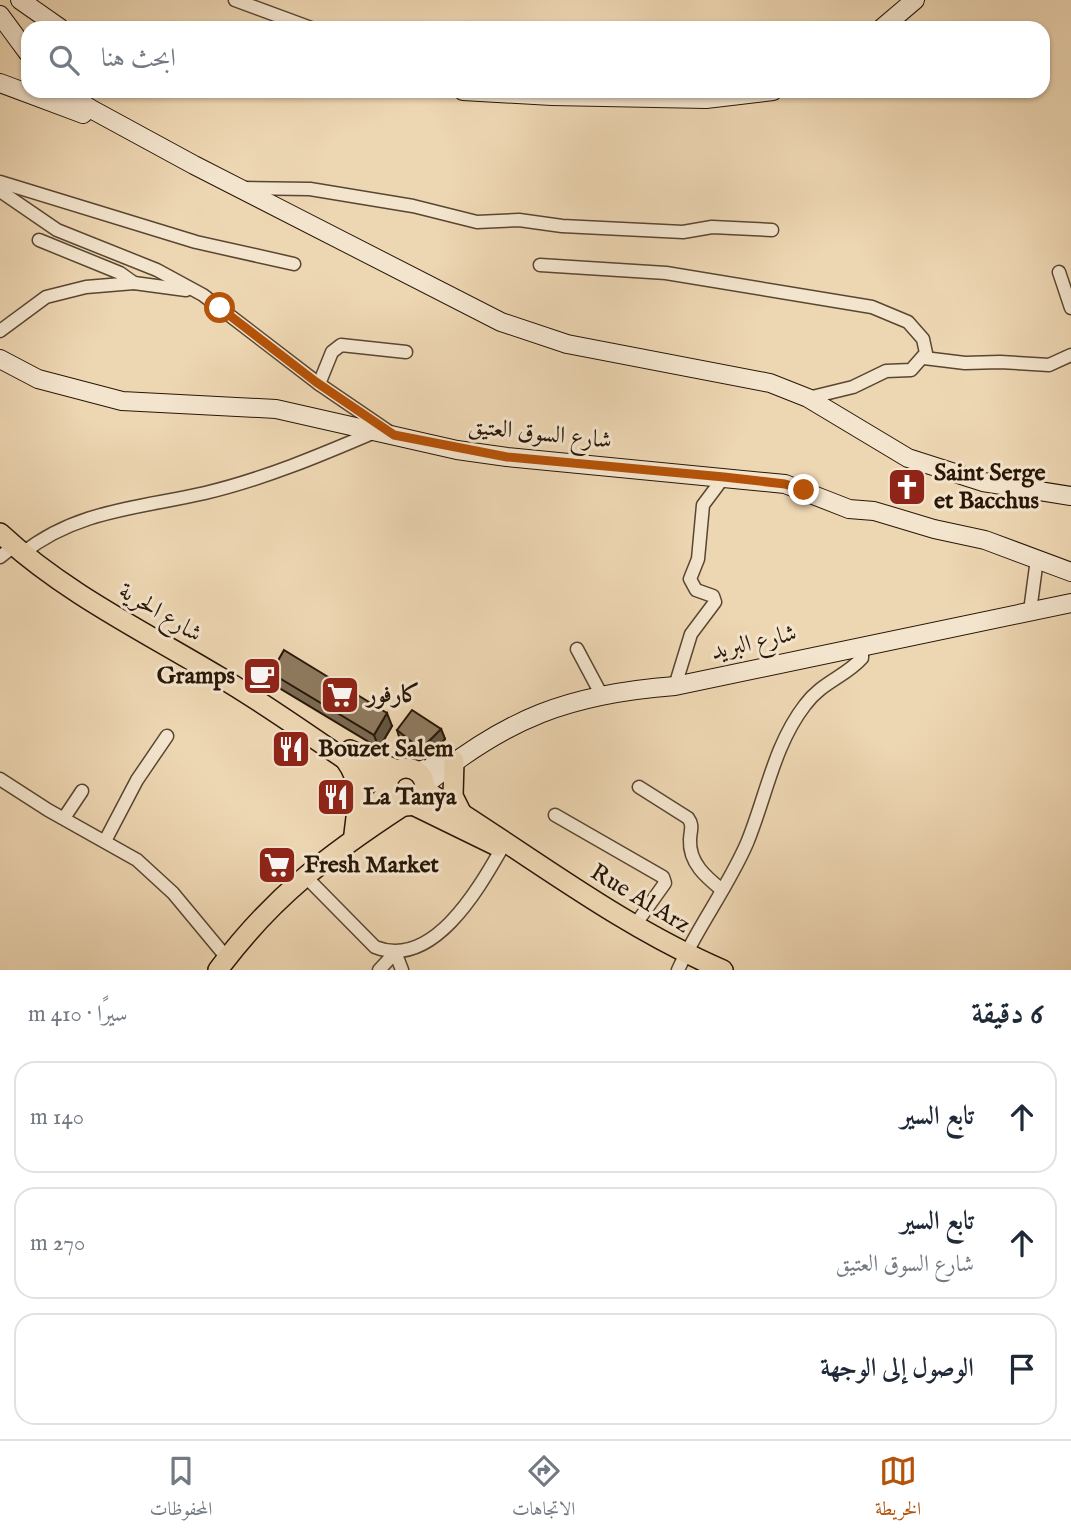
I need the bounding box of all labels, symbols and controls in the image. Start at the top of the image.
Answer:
search box [21,21,1050,98]
icon: search [45,41,83,79]
text: ابحث هنا [101,42,176,75]
route start [204,292,235,323]
street label: شارع السوق العتيق [466,411,613,460]
place label: Saint Serge et Bacchus [934,458,1045,517]
church icon: Saint Serge et Bacchus [886,466,928,508]
route end [788,474,819,505]
street label: شارع الحرية [111,576,207,653]
street label: شارع البريد [708,618,801,671]
cafe icon: Gramps [241,655,283,697]
place label: Gramps [157,661,236,692]
supermarket icon: كارفور [319,674,361,716]
place label: كارفور [364,680,420,711]
restaurant icon: Bouzet Salem [270,728,312,770]
place label: Bouzet Salem [318,734,454,765]
restaurant icon: La Tanya [315,776,357,818]
place label: La Tanya [363,782,457,813]
supermarket icon: Fresh Market [256,844,298,886]
place label: Fresh Market [304,850,440,881]
street label: Rue Al Arz [584,857,696,941]
text: 6 دقيقة [971,996,1043,1034]
text: سيرًا · 410 m [28,1000,128,1029]
icon: ahead [1003,1098,1041,1136]
text: تابع السير [900,1100,974,1133]
text: 140 m [30,1103,84,1132]
text: تابع السير [900,1205,974,1238]
icon: ahead [1003,1224,1041,1262]
text: 270 m [30,1229,85,1258]
text: شارع السوق العتيق [836,1250,974,1279]
icon: arrive [1003,1350,1041,1388]
text: الوصول إلى الوجهة [820,1352,974,1385]
tab: المحفوظات [150,1452,212,1527]
tab: الاتجاهات [512,1452,575,1527]
tab: الخريطة [875,1452,921,1527]

